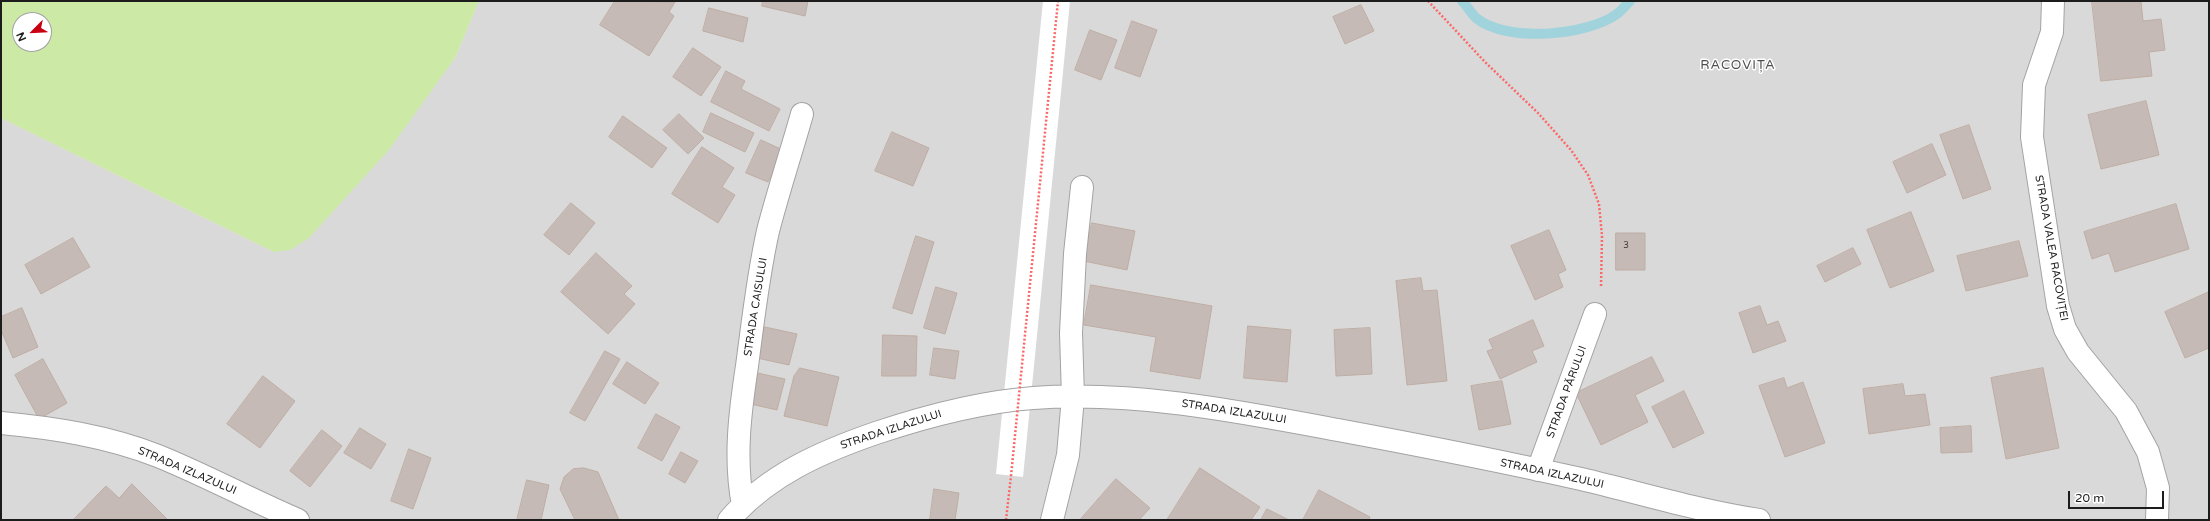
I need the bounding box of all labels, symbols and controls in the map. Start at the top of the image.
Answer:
north arrow [12,12,52,52]
text: N [14,30,29,43]
district label: RACOVIȚA [1700,58,1776,74]
street label: STRADA VALEA RACOVIȚEI [2032,174,2070,322]
house number: 3 [1623,241,1629,251]
street label: STRADA CAISULUI [742,257,770,357]
street label: STRADA PĂRULUI [1544,344,1590,440]
street label: STRADA IZLAZULUI [1181,397,1287,427]
street label: STRADA IZLAZULUI [839,407,943,453]
street label: STRADA IZLAZULUI [136,444,238,498]
street label: STRADA IZLAZULUI [1499,457,1605,491]
scale bar [2070,483,2166,509]
text: 20 m [2075,491,2104,505]

